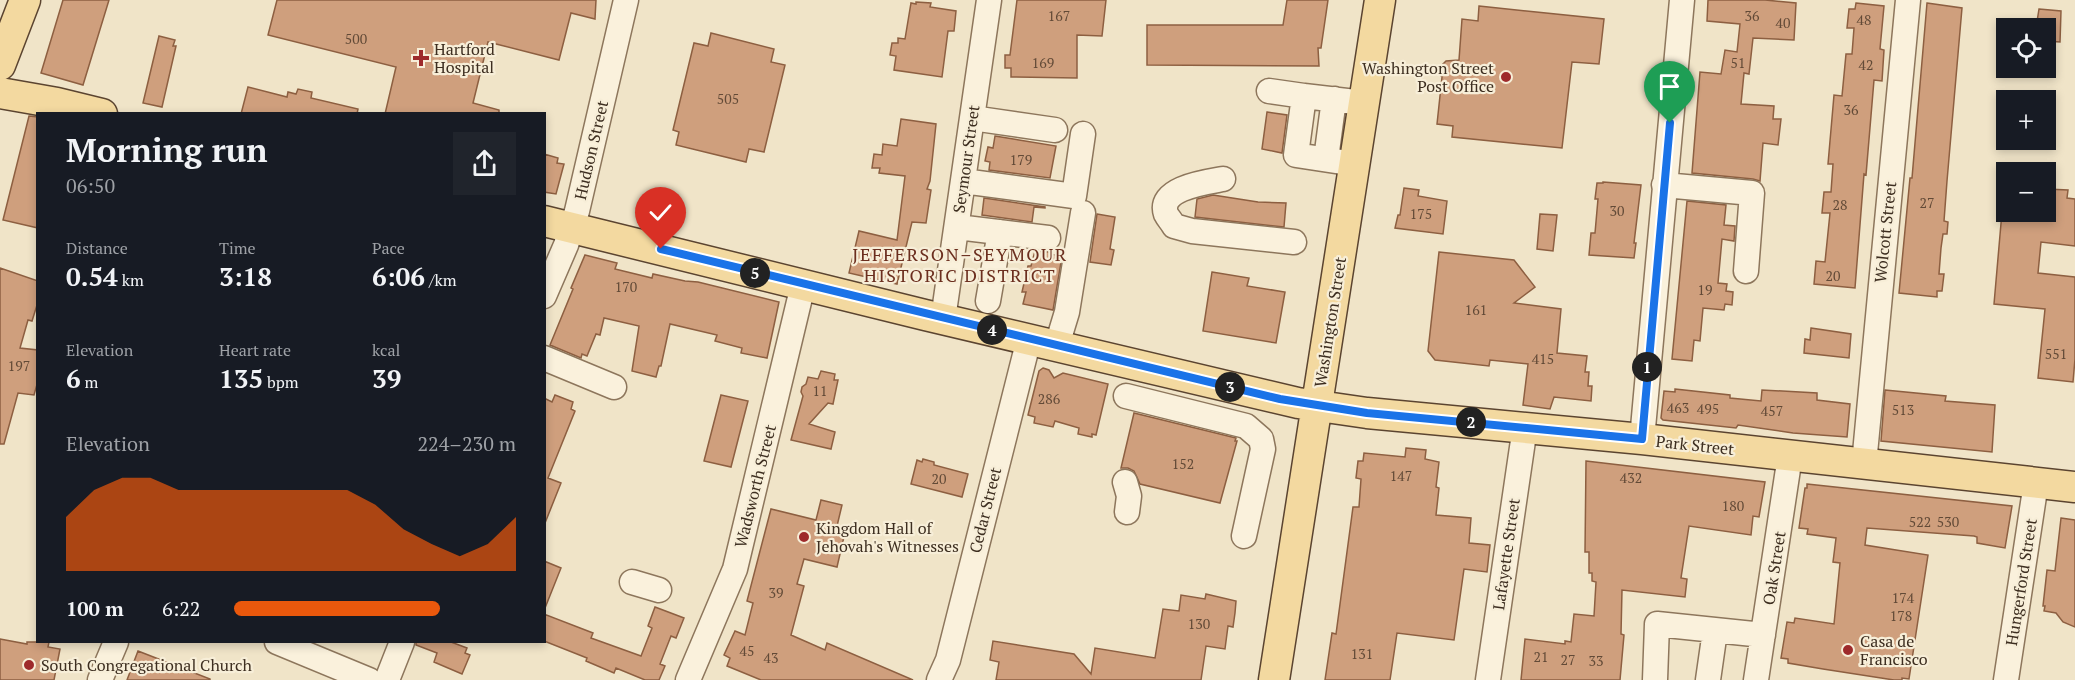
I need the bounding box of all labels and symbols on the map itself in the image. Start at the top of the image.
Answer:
house number: 167 [1048,6,1070,25]
house number: 36 [1745,6,1760,25]
house number: 48 [1857,10,1871,29]
house number: 40 [1776,13,1790,32]
house number: 500 [345,29,367,48]
place label: Hartford Hospital [434,38,495,78]
marker: Hartford Hospital [412,49,430,67]
house number: 169 [1032,53,1054,72]
house number: 51 [1731,53,1745,72]
house number: 42 [1859,55,1873,74]
place label: Washington Street Post Office [1362,57,1494,97]
pin [1644,61,1695,123]
marker: Washington Street Post Office [1499,70,1513,84]
house number: 505 [717,89,739,108]
street label: Hudson Street [569,98,613,202]
house number: 36 [1844,100,1859,119]
street label: Seymour Street [948,103,984,214]
house number: 179 [1010,150,1032,169]
street label: Wolcott Street [1869,180,1901,284]
pin [635,187,686,249]
house number: 27 [1920,193,1934,212]
house number: 28 [1833,195,1847,214]
house number: 30 [1610,201,1624,220]
house number: 175 [1410,204,1432,223]
district label: JEFFERSON–SEYMOUR HISTORIC DISTRICT [852,242,1068,287]
street label: Washington Street [1309,255,1351,389]
pin: 5 [740,258,770,288]
house number: 20 [1826,266,1840,285]
house number: 170 [615,277,637,296]
house number: 19 [1698,280,1712,299]
house number: 161 [1465,300,1487,319]
pin: 4 [977,315,1007,345]
house number: 551 [2045,344,2067,363]
house number: 415 [1532,349,1554,368]
pin: 1 [1632,352,1662,382]
house number: 197 [8,356,30,375]
pin: 3 [1215,372,1245,402]
house number: 11 [813,381,827,400]
house number: 286 [1038,389,1061,408]
house number: 463 [1667,398,1689,417]
house number: 495 [1697,399,1719,418]
house number: 513 [1892,400,1914,419]
house number: 457 [1761,401,1783,420]
pin: 2 [1456,407,1486,437]
street label: Wadsworth Street [729,422,781,550]
street label: Park Street [1655,430,1735,460]
house number: 152 [1172,454,1194,473]
street label: Cedar Street [964,465,1006,555]
house number: 147 [1390,466,1412,485]
house number: 432 [1620,468,1642,487]
house number: 20 [932,469,946,488]
house number: 180 [1722,496,1744,515]
street label: Lafayette Street [1487,497,1525,611]
house number: 522 [1909,512,1931,531]
house number: 530 [1937,512,1959,531]
place label: Kingdom Hall of Jehovah's Witnesses [816,517,959,557]
street label: Hungerford Street [2000,517,2042,647]
street label: Oak Street [1757,529,1791,607]
marker: Kingdom Hall of Jehovah's Witnesses [797,530,811,544]
house number: 39 [769,583,783,602]
house number: 174 [1892,588,1915,607]
house number: 178 [1890,606,1912,625]
house number: 130 [1188,614,1210,633]
place label: Casa de Francisco [1860,630,1928,670]
house number: 45 [740,641,754,660]
marker: Casa de Francisco [1841,643,1855,657]
house number: 131 [1351,644,1373,663]
house number: 21 [1534,647,1548,666]
house number: 43 [764,648,778,667]
house number: 27 [1561,650,1575,669]
house number: 33 [1589,651,1603,670]
place label: South Congregational Church [41,654,253,676]
marker: South Congregational Church [22,658,36,672]

